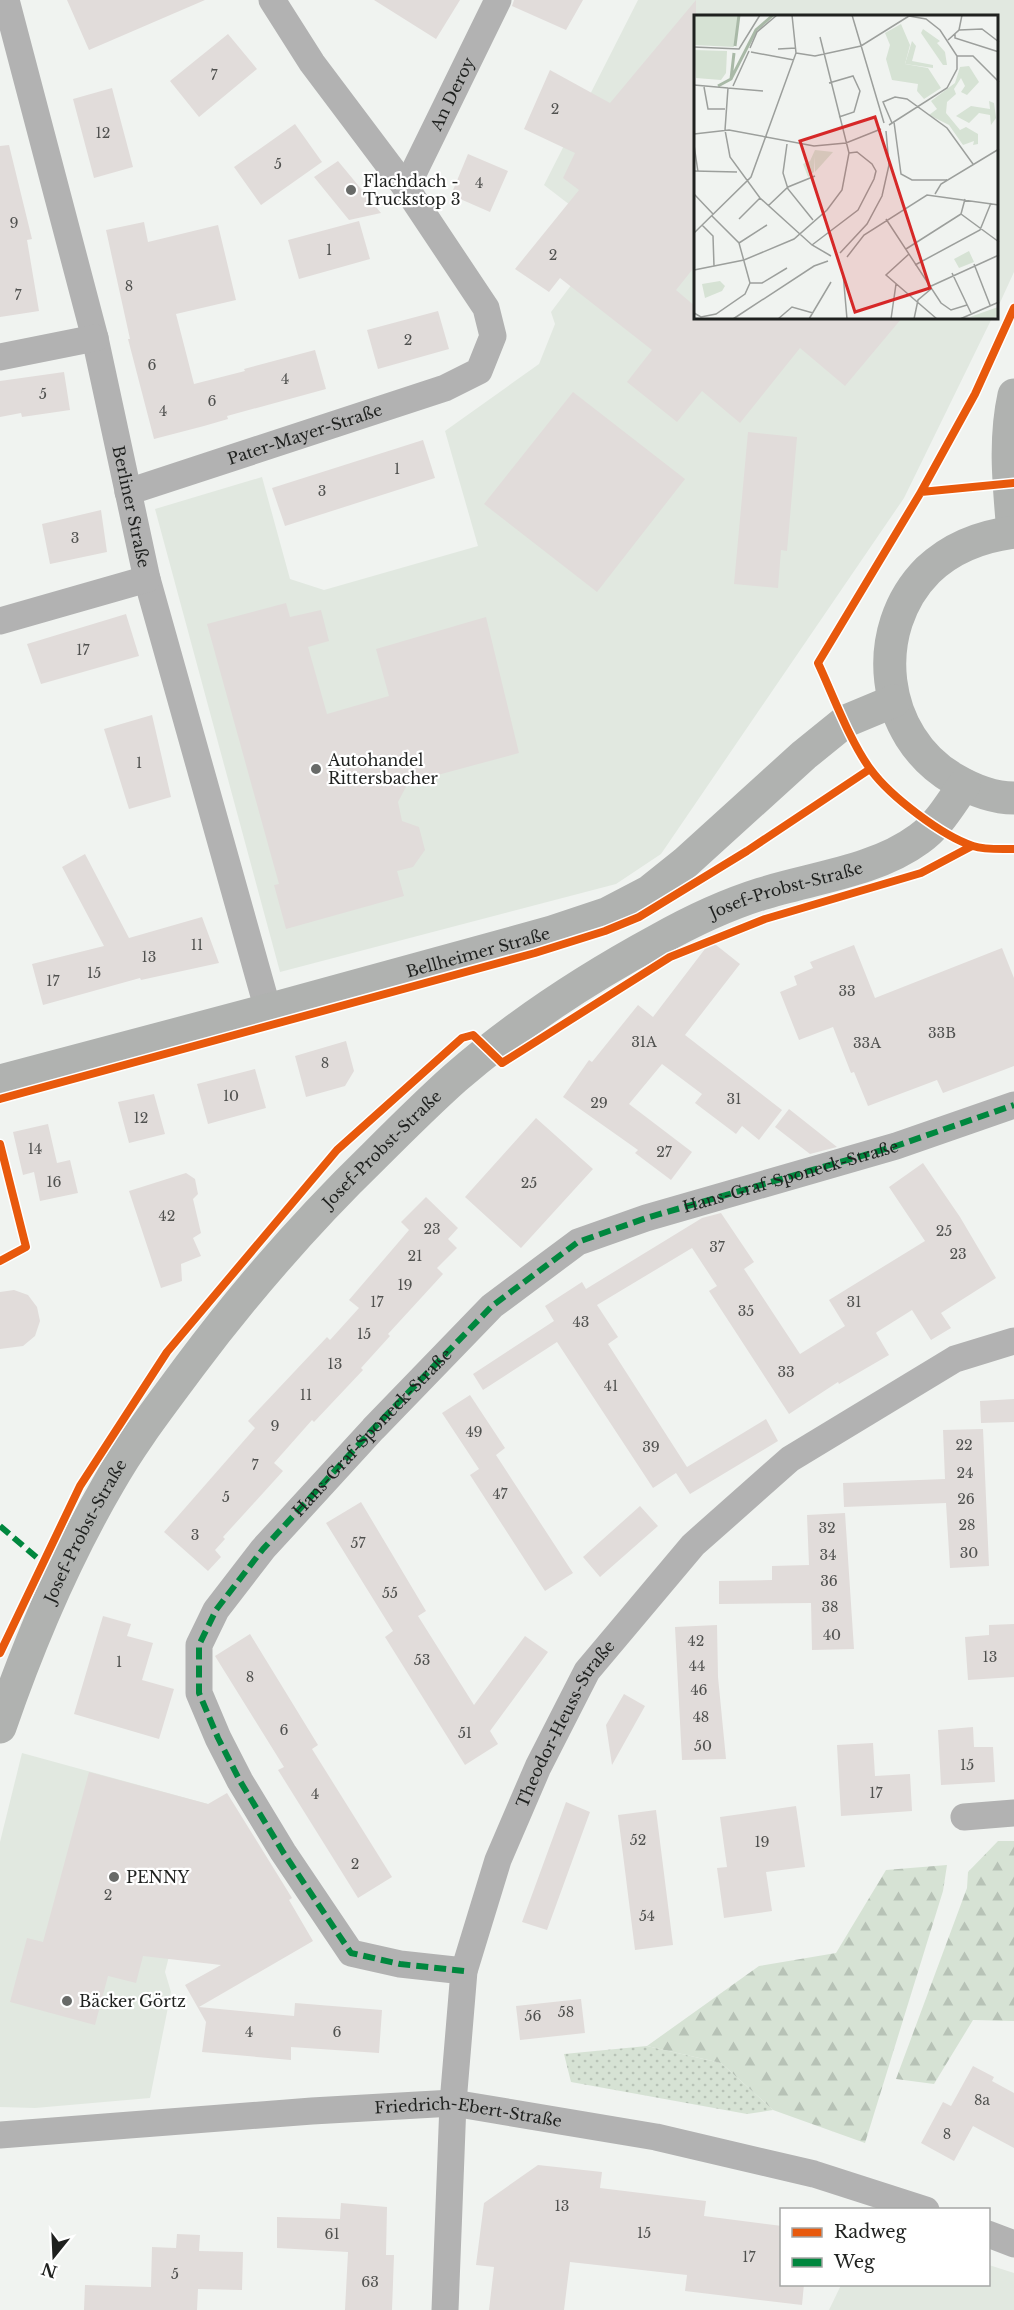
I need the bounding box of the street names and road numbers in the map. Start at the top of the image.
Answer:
street label: An Deroy [425,53,479,135]
street label: Pater-Mayer-Straße [225,399,385,469]
street label: Berliner Straße [108,444,154,570]
street label: Josef-Probst-Straße [704,857,865,924]
street label: Bellheimer Straße [404,923,552,982]
street label: Josef-Probst-Straße [317,1086,445,1214]
street label: Hans-Graf-Sponeck-Straße [680,1136,901,1217]
street label: Hans-Graf-Sponeck-Straße [288,1344,456,1521]
street label: Josef-Probst-Straße [39,1455,131,1608]
street label: Theodor-Heuss-Straße [512,1636,619,1811]
street label: Friedrich-Ebert-Straße [374,2093,563,2131]

